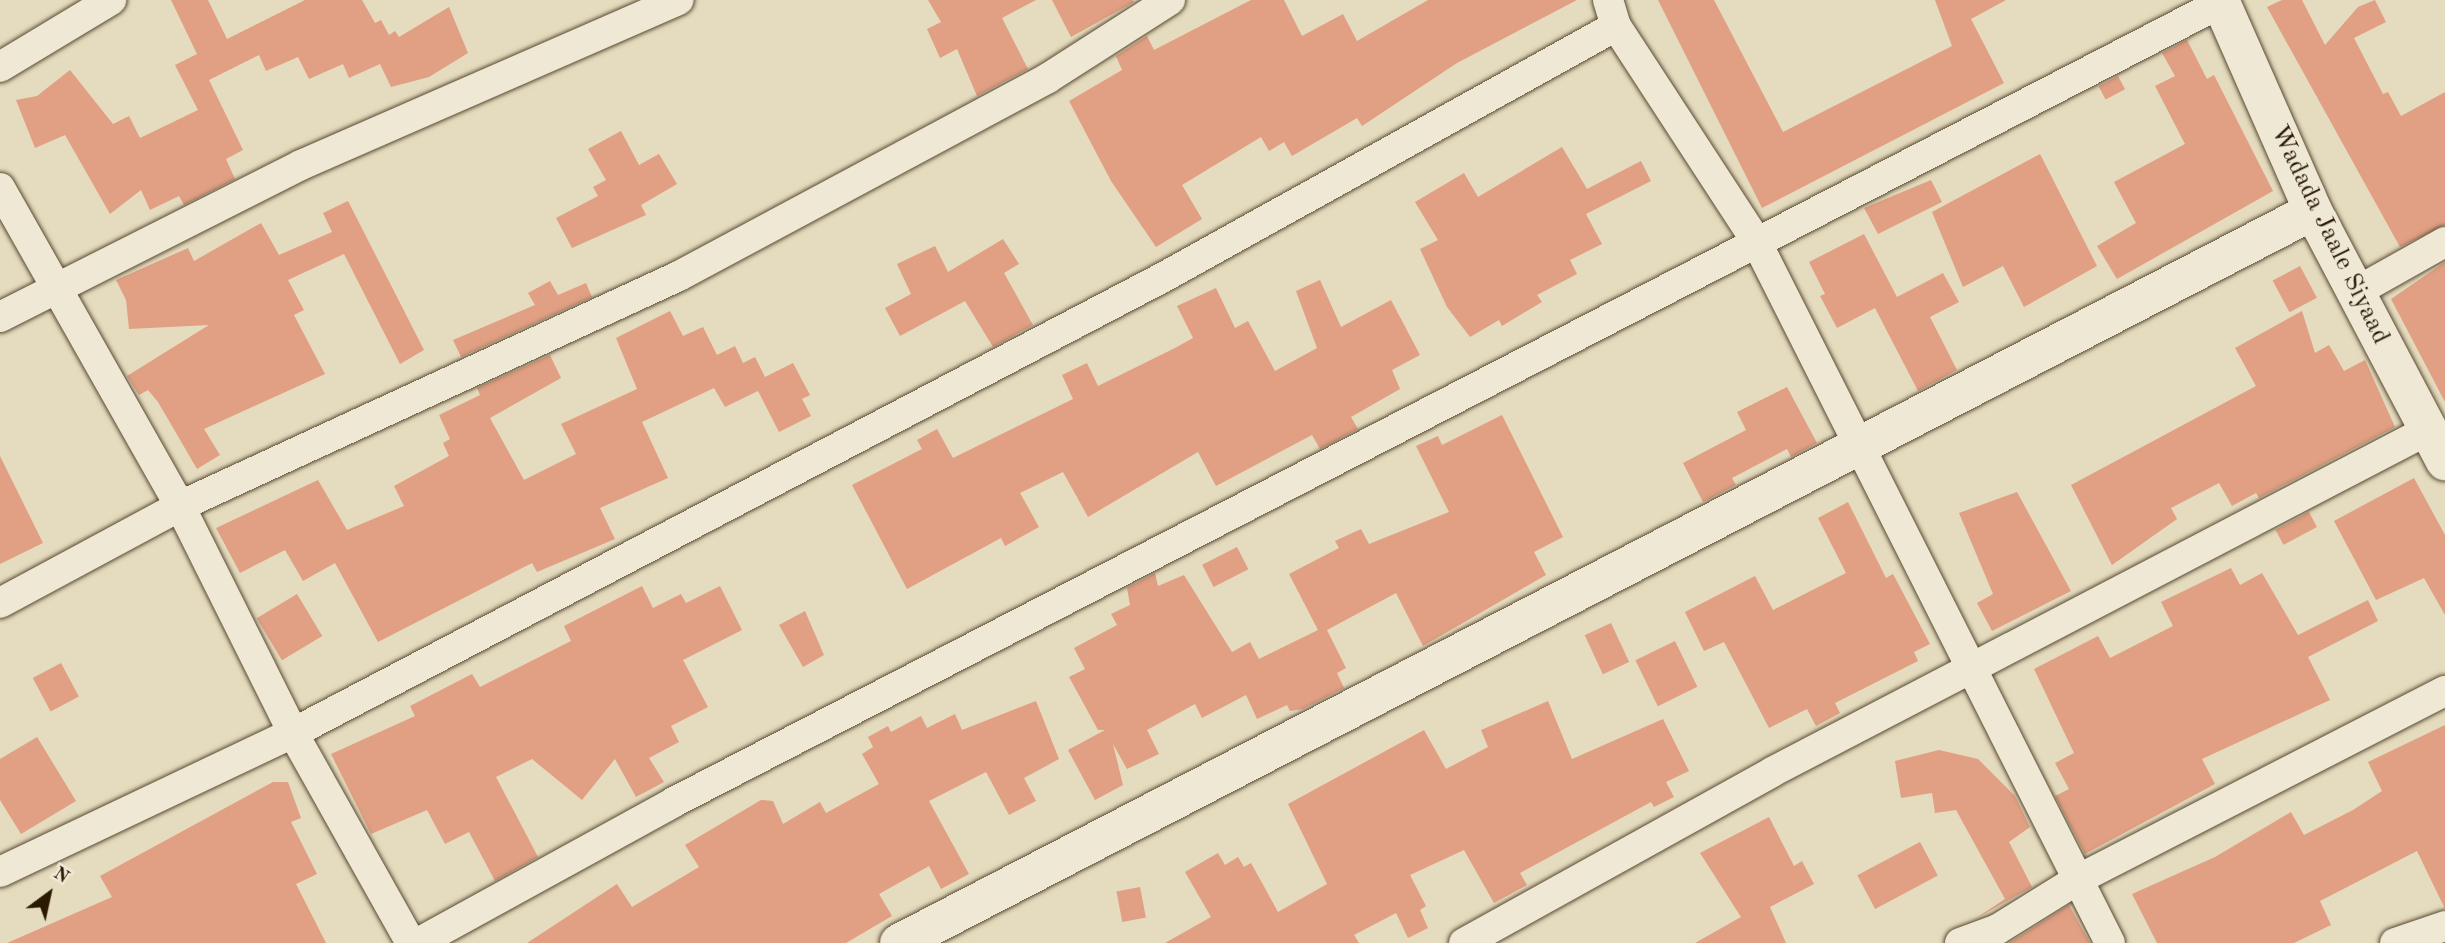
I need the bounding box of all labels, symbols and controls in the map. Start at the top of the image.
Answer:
street label: Wadada Jaale Siyaad [2262,120,2396,350]
north arrow [14,859,84,929]
text: N [49,864,72,888]

